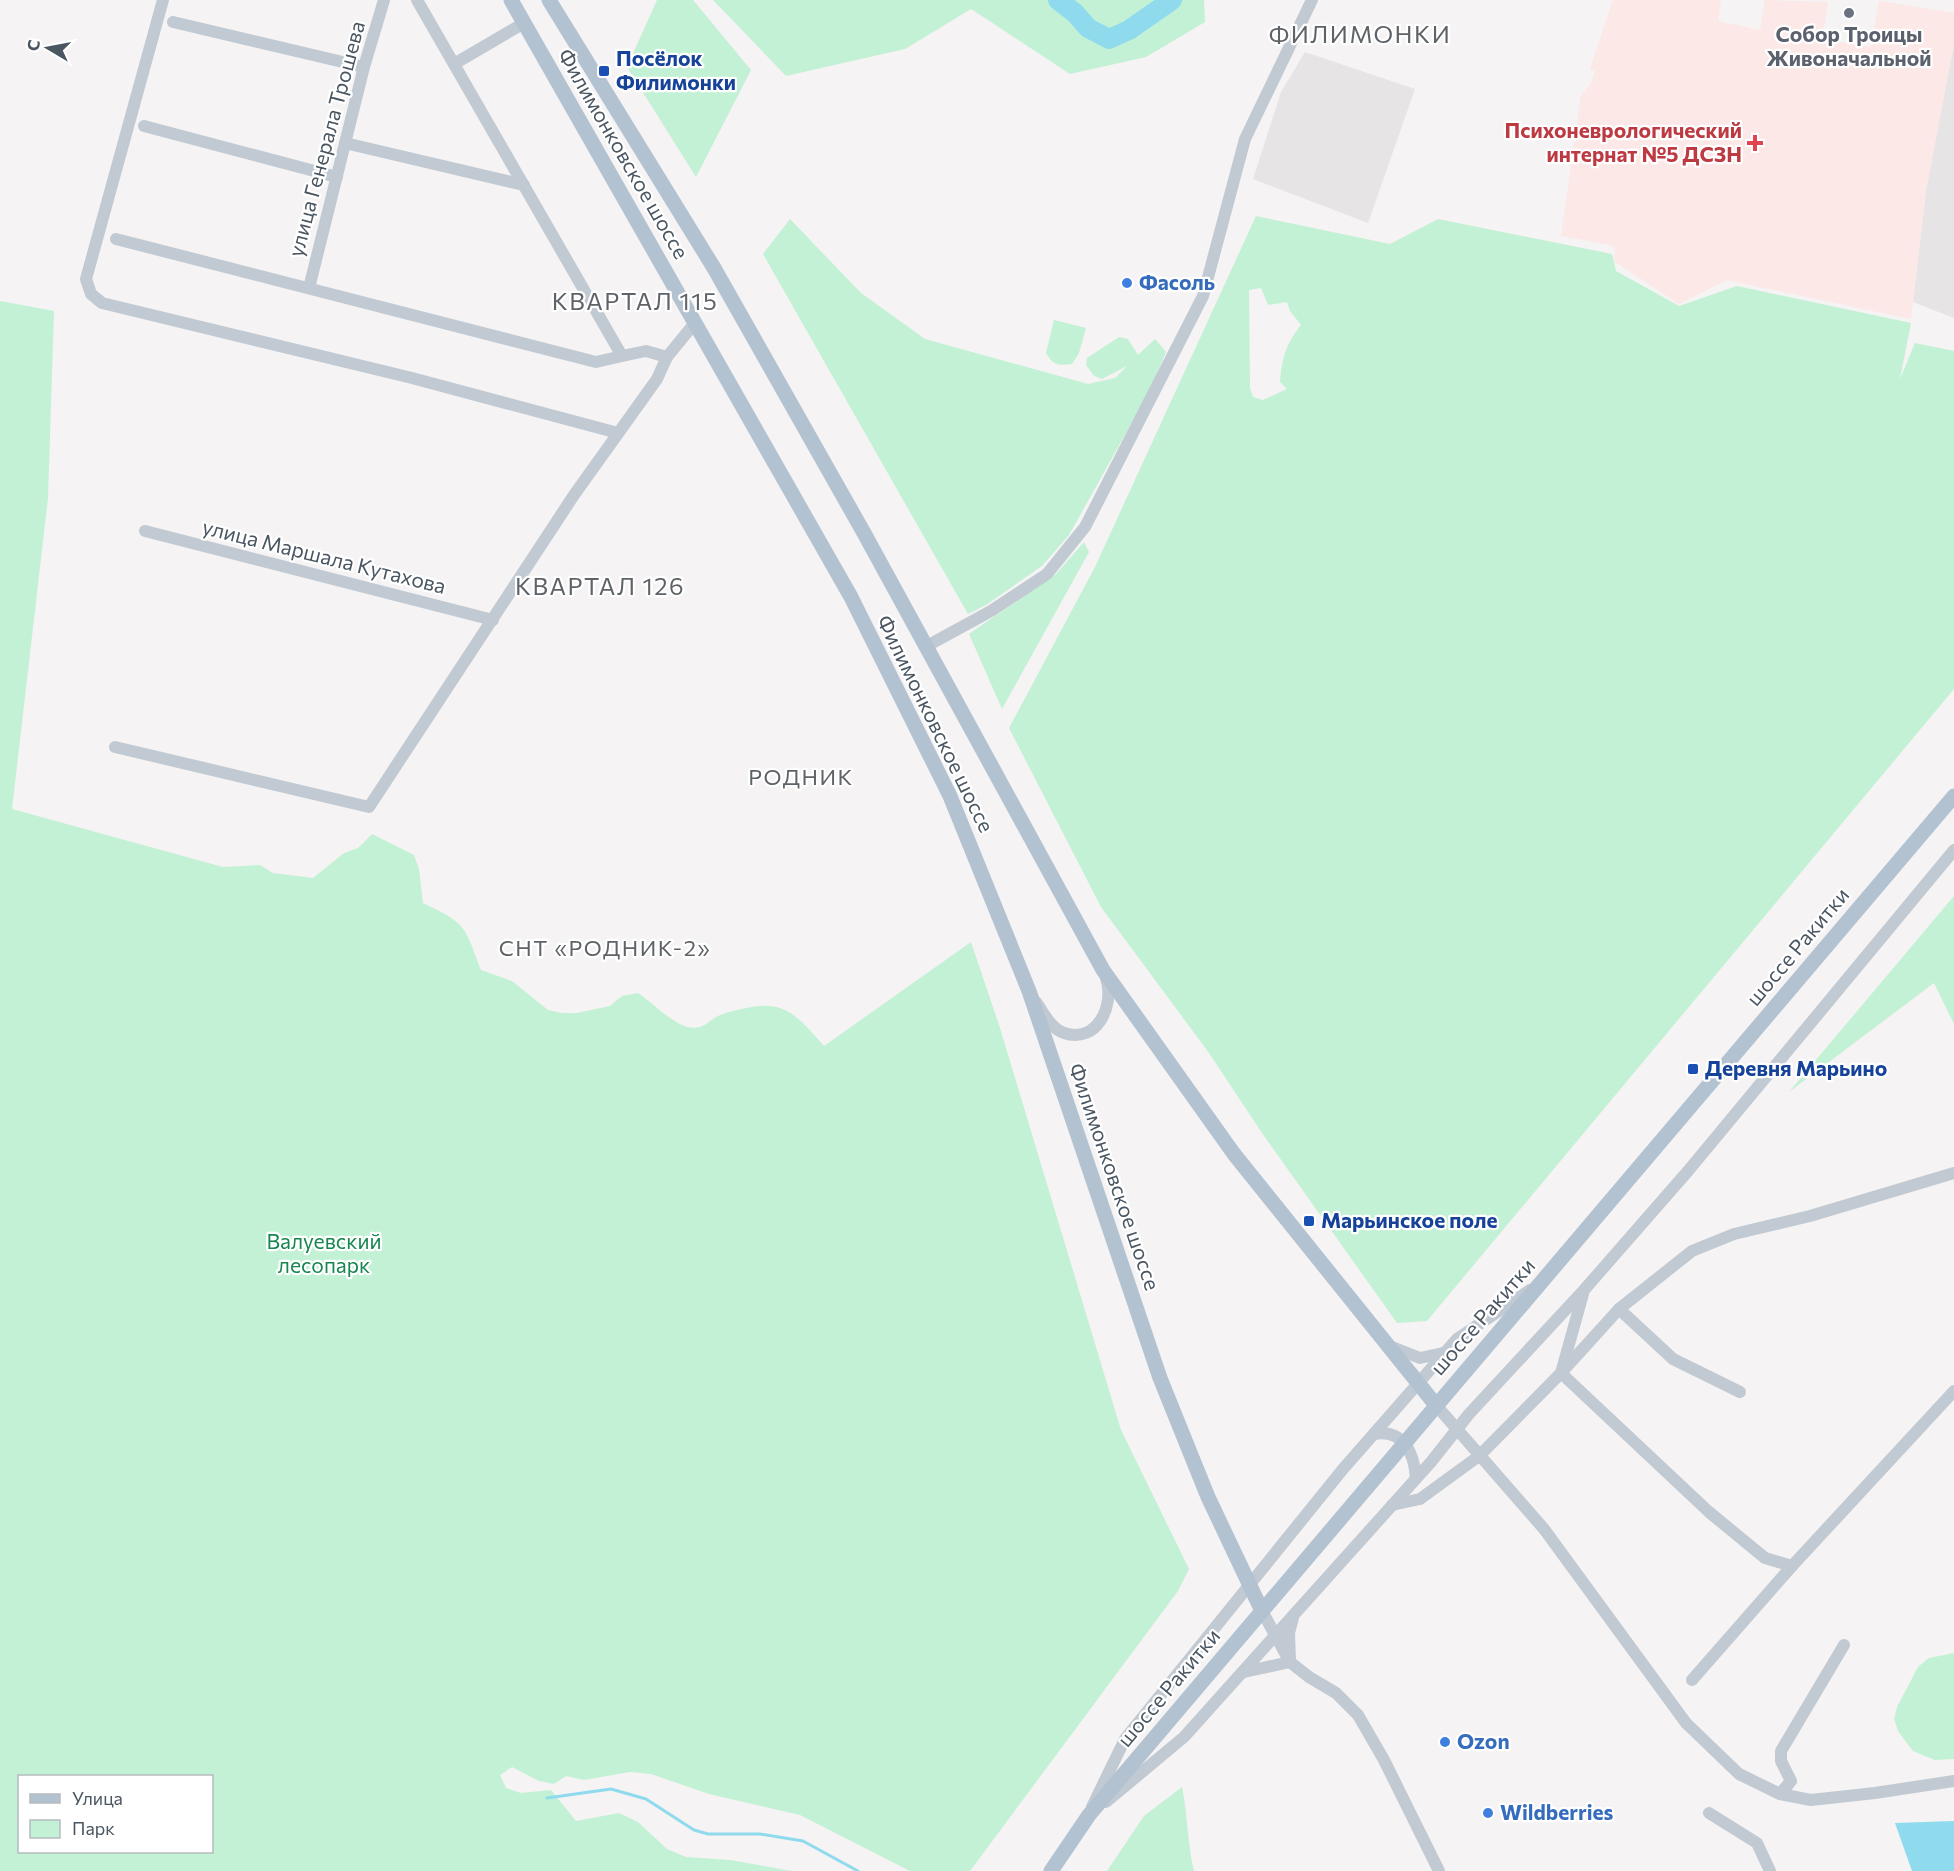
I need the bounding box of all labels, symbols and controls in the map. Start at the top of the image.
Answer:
marker: Собор Троицы Живоначальной [1842,6,1856,20]
north arrow [18,18,78,78]
street label: улица Генерала Трошева [282,18,369,259]
district label: ФИЛИМОНКИ [1269,19,1451,48]
place label: Собор Троицы Живоначальной [1767,21,1931,70]
text: С [22,38,43,52]
street label: Филимонковское шоссе [554,44,695,263]
place label: Посёлок Филимонки [616,45,736,94]
marker: Посёлок Филимонки [597,64,611,78]
place label: Психоневрологический интернат №5 ДСЗН [1505,117,1742,166]
marker: Психоневрологический интернат №5 ДСЗН [1746,134,1764,152]
place label: Фасоль [1139,269,1215,294]
marker: Фасоль [1120,276,1134,290]
district label: КВАРТАЛ 115 [552,286,718,315]
street label: улица Маршала Кутахова [200,513,449,598]
district label: КВАРТАЛ 126 [515,571,685,600]
street label: Филимонковское шоссе [873,611,1000,836]
district label: РОДНИК [748,763,854,790]
street label: шоссе Ракитки [1740,882,1853,1010]
district label: СНТ «РОДНИК-2» [499,934,711,961]
place label: Деревня Марьино [1705,1055,1887,1080]
street label: Филимонковское шоссе [1065,1060,1166,1293]
marker: Деревня Марьино [1686,1062,1700,1076]
place label: Марьинское поле [1321,1207,1497,1232]
marker: Марьинское поле [1302,1214,1316,1228]
park label: Валуевский лесопарк [266,1228,382,1277]
street label: шоссе Ракитки [1424,1253,1539,1379]
street label: шоссе Ракитки [1111,1623,1224,1751]
place label: Ozon [1457,1728,1510,1753]
marker: Ozon [1438,1735,1452,1749]
legend [18,1775,213,1853]
text: Улица [72,1787,123,1809]
place label: Wildberries [1500,1799,1614,1824]
marker: Wildberries [1481,1806,1495,1820]
text: Парк [72,1817,115,1839]

